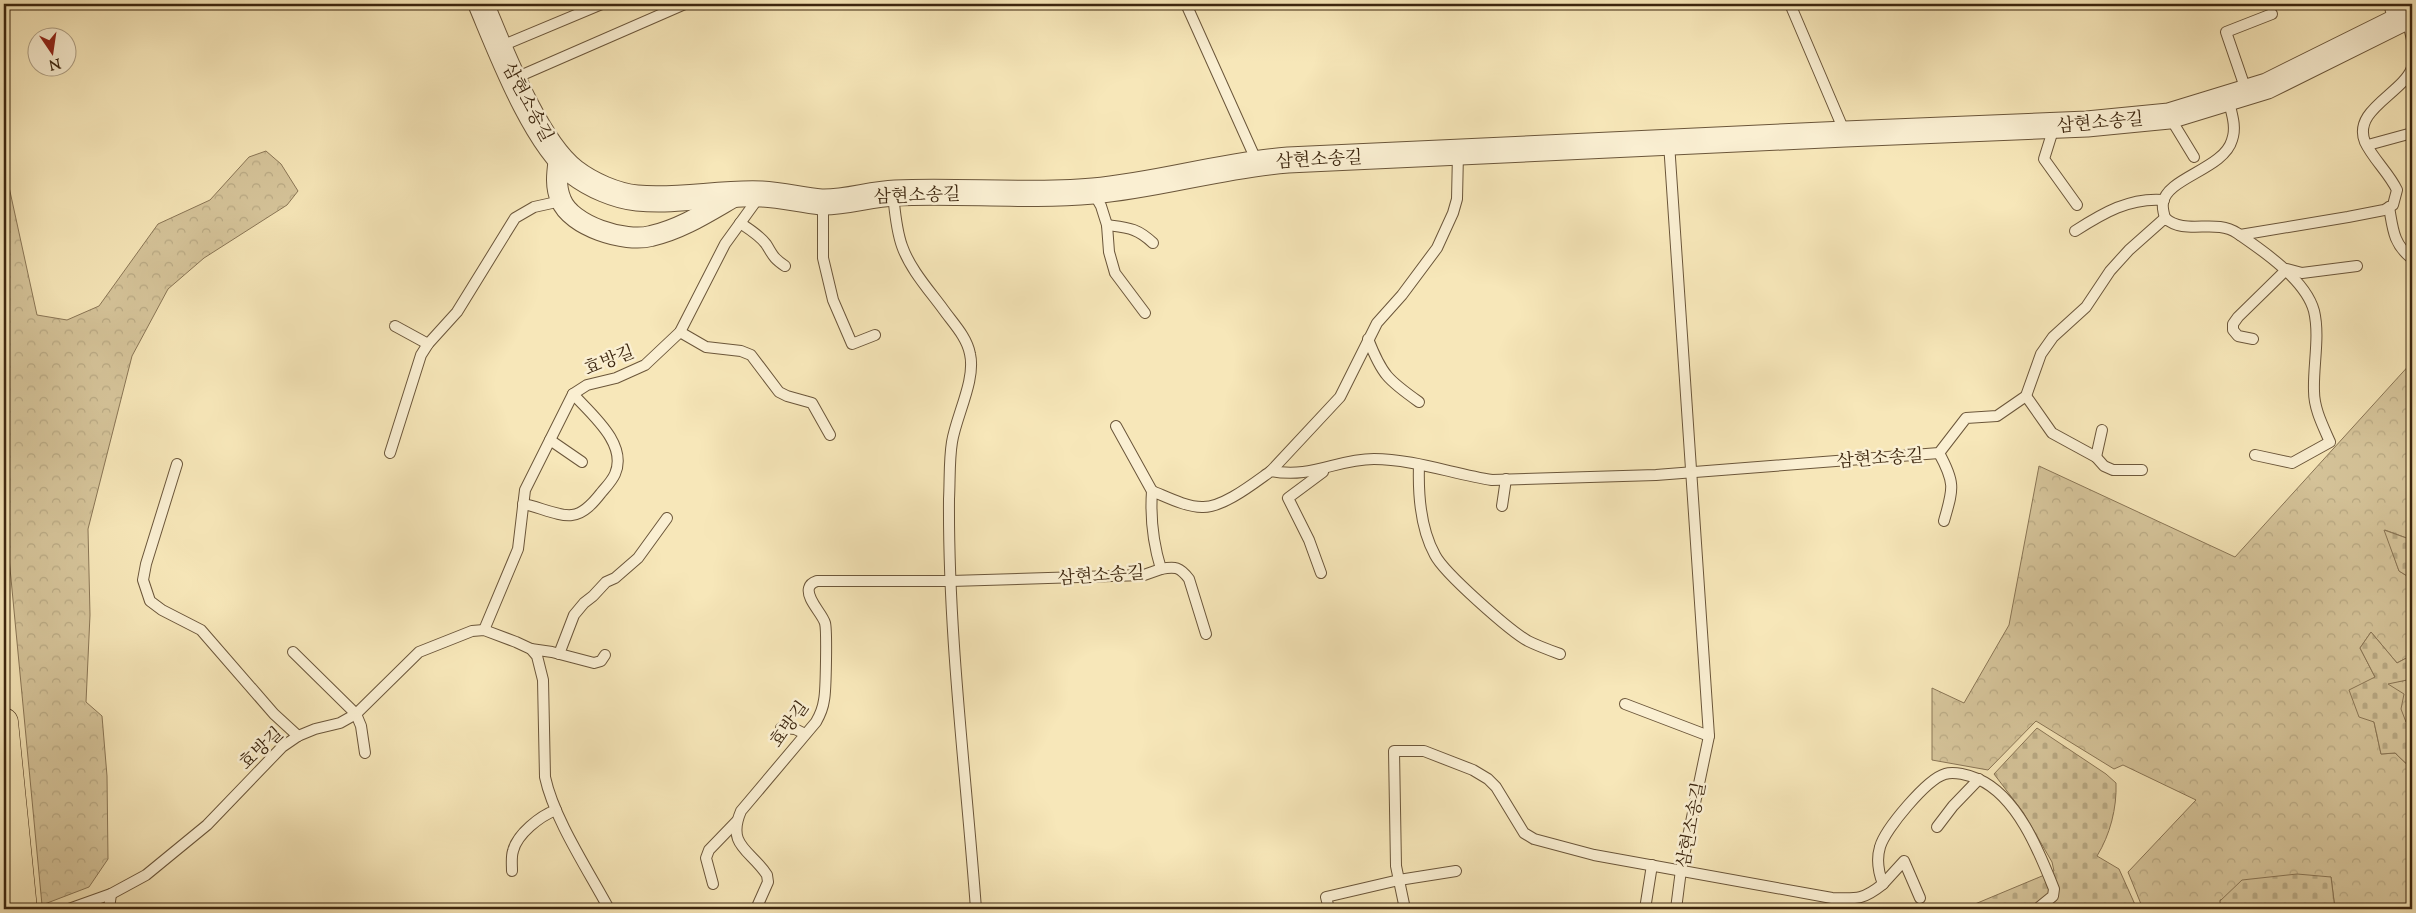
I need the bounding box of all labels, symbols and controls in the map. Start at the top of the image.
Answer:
north arrow [28,28,78,78]
text: N [47,52,62,74]
street label: 삼현소송길 [494,58,558,147]
street label: 삼현소송길 [2056,107,2145,141]
street label: 삼현소송길 [1275,146,1363,176]
street label: 삼현소송길 [873,182,961,212]
street label: 효방길 [581,340,639,383]
street label: 삼현소송길 [1836,444,1924,476]
street label: 삼현소송길 [1057,561,1145,593]
street label: 효방길 [765,696,816,754]
street label: 효방길 [234,722,290,777]
street label: 삼현소송길 [1672,780,1714,871]

